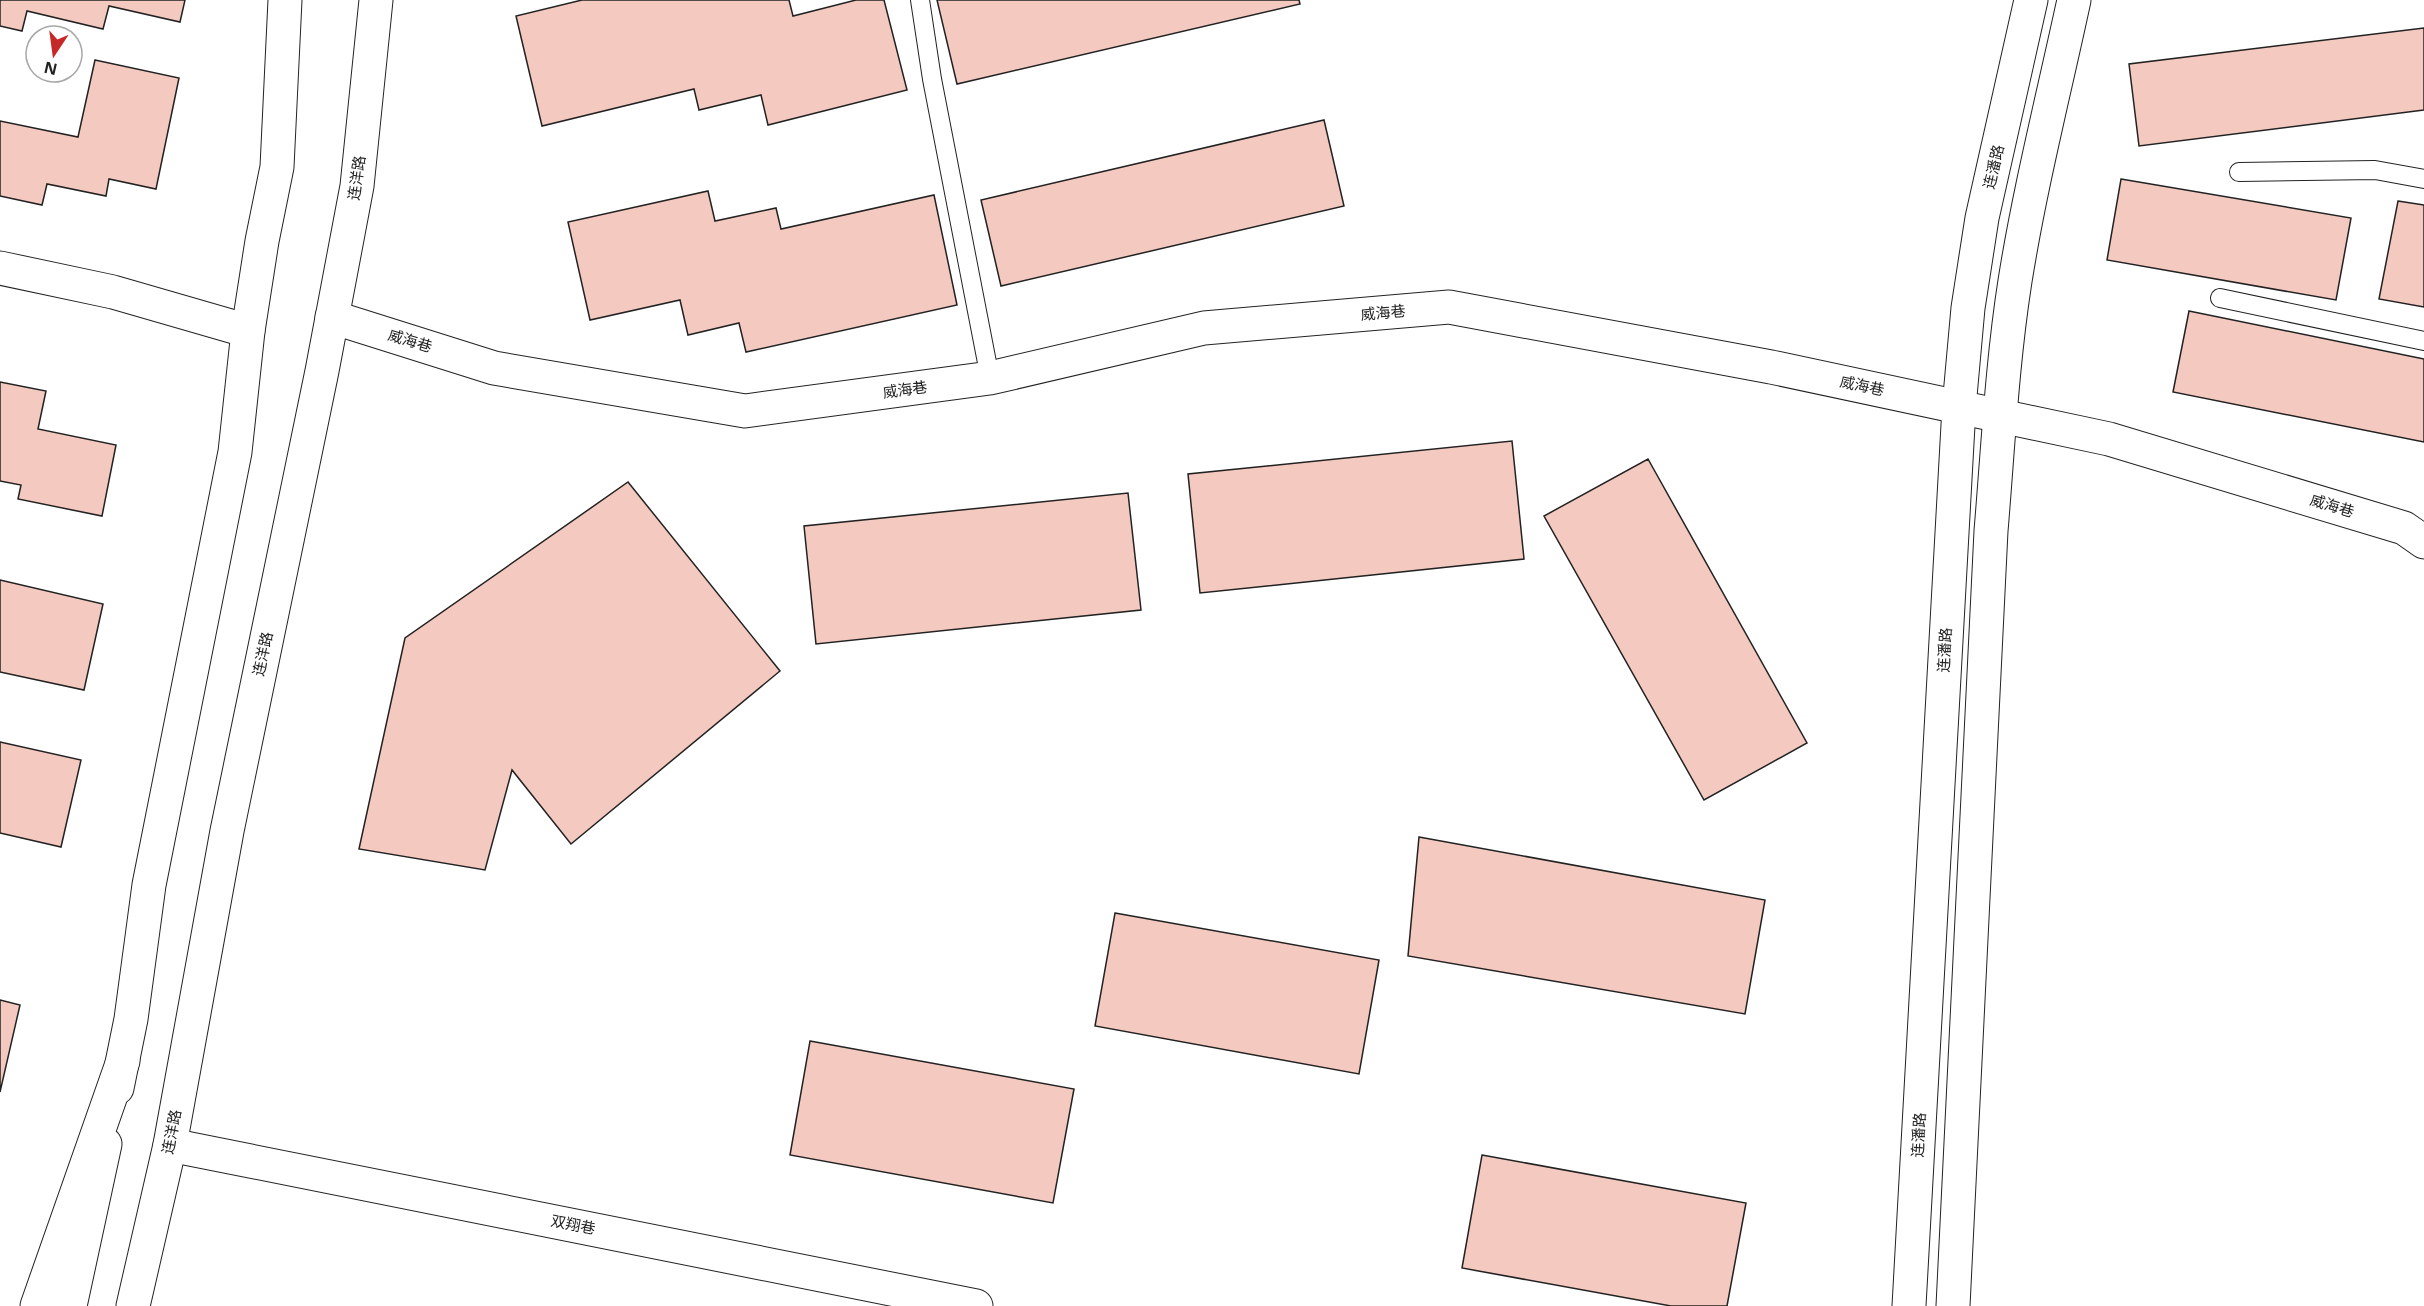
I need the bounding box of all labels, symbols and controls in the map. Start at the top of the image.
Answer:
north arrow [24,24,84,84]
text: N [42,56,59,81]
street label: 连潘路 [1978,143,2008,191]
street label: 连洋路 [343,154,369,202]
street label: 威海巷 [1360,300,1406,324]
street label: 威海巷 [386,324,435,356]
street label: 威海巷 [1838,371,1886,399]
street label: 威海巷 [881,376,929,402]
street label: 威海巷 [2308,489,2357,521]
street label: 连潘路 [1933,627,1955,673]
street label: 连洋路 [248,630,276,678]
street label: 连洋路 [157,1108,185,1156]
street label: 连潘路 [1907,1112,1929,1158]
street label: 双翔巷 [549,1210,597,1238]

